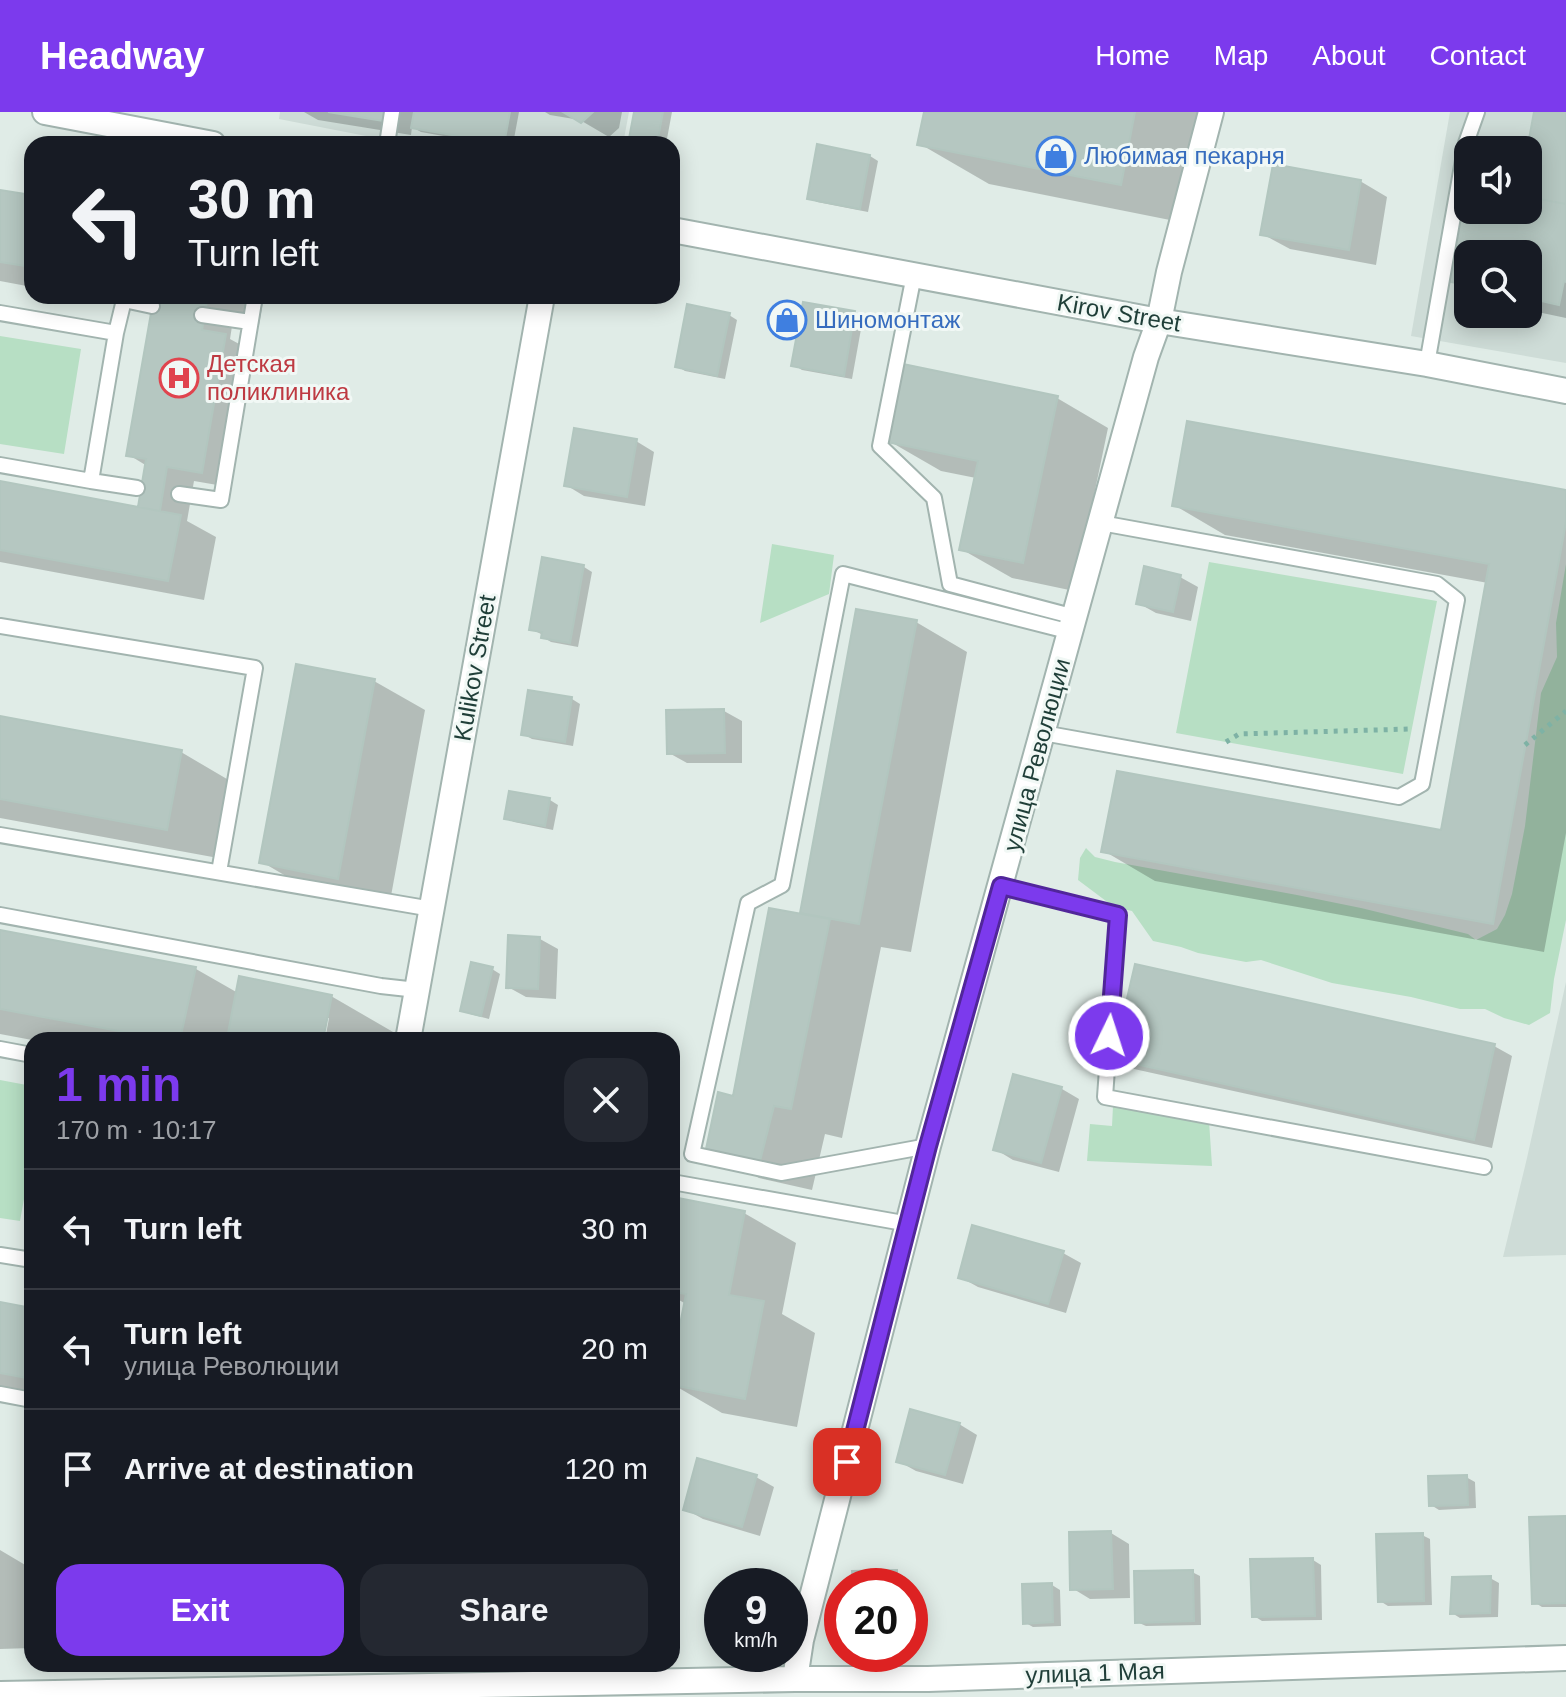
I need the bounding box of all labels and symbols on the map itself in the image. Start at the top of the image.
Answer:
shop icon: Любимая пекарня [1035,135,1077,177]
place label: Любимая пекарня [1084,142,1285,169]
street label: Kirov Street [1055,288,1183,337]
shop icon: Шиномонтаж [766,299,808,341]
place label: Шиномонтаж [815,306,960,333]
place label: Детская поликлиника [207,350,350,405]
hospital icon: Детская поликлиника [158,357,200,399]
street label: Kulikov Street [448,592,501,743]
street label: улица Революции [998,655,1075,854]
position arrow [1067,994,1151,1078]
pin [813,1428,881,1496]
speed limit sign: 20 [824,1568,928,1672]
street label: улица 1 Мая [1025,1657,1165,1688]

